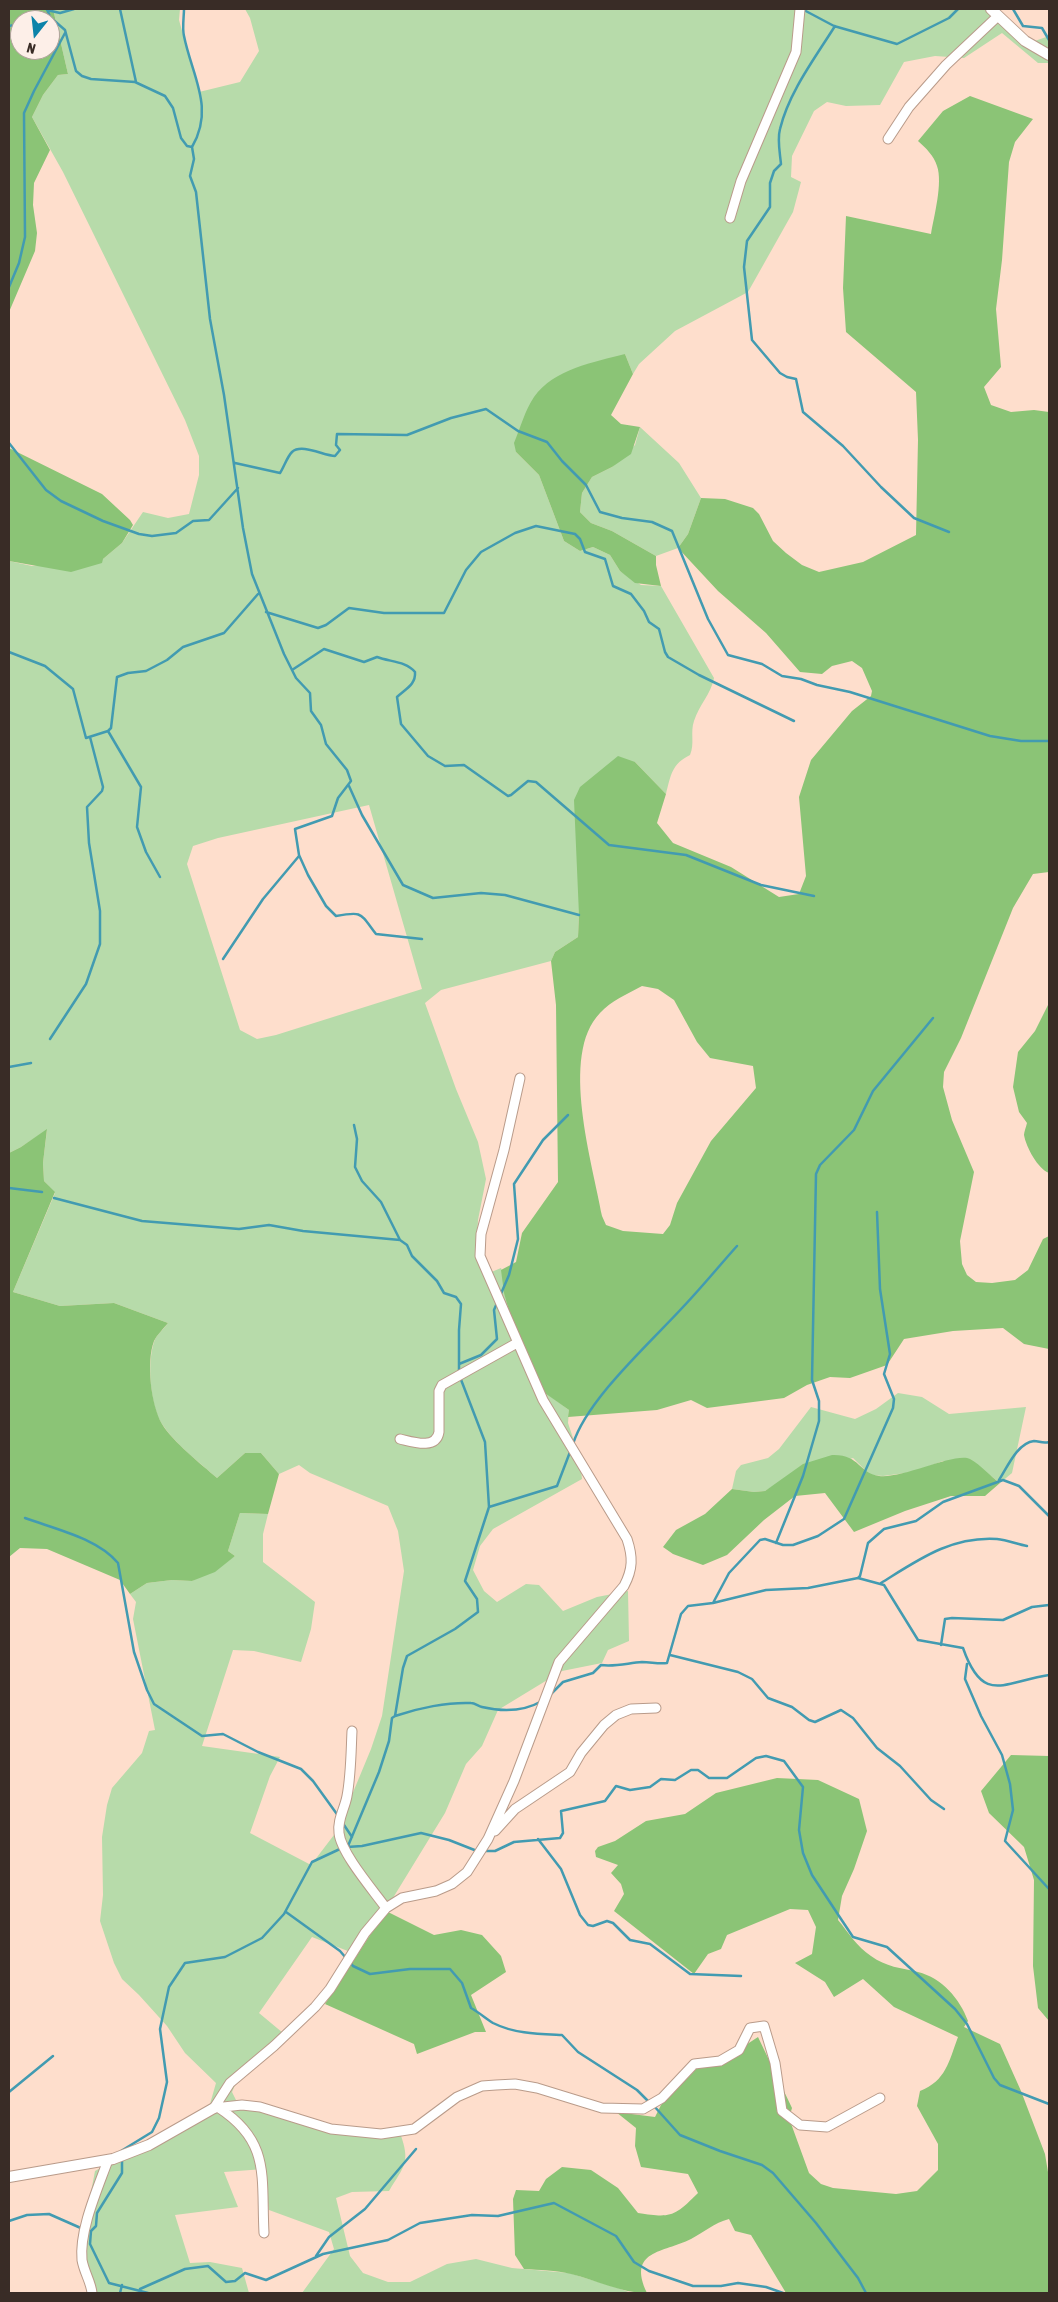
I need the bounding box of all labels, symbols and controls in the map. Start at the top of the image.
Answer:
north arrow [10,10,60,60]
text: N [25,40,37,57]

